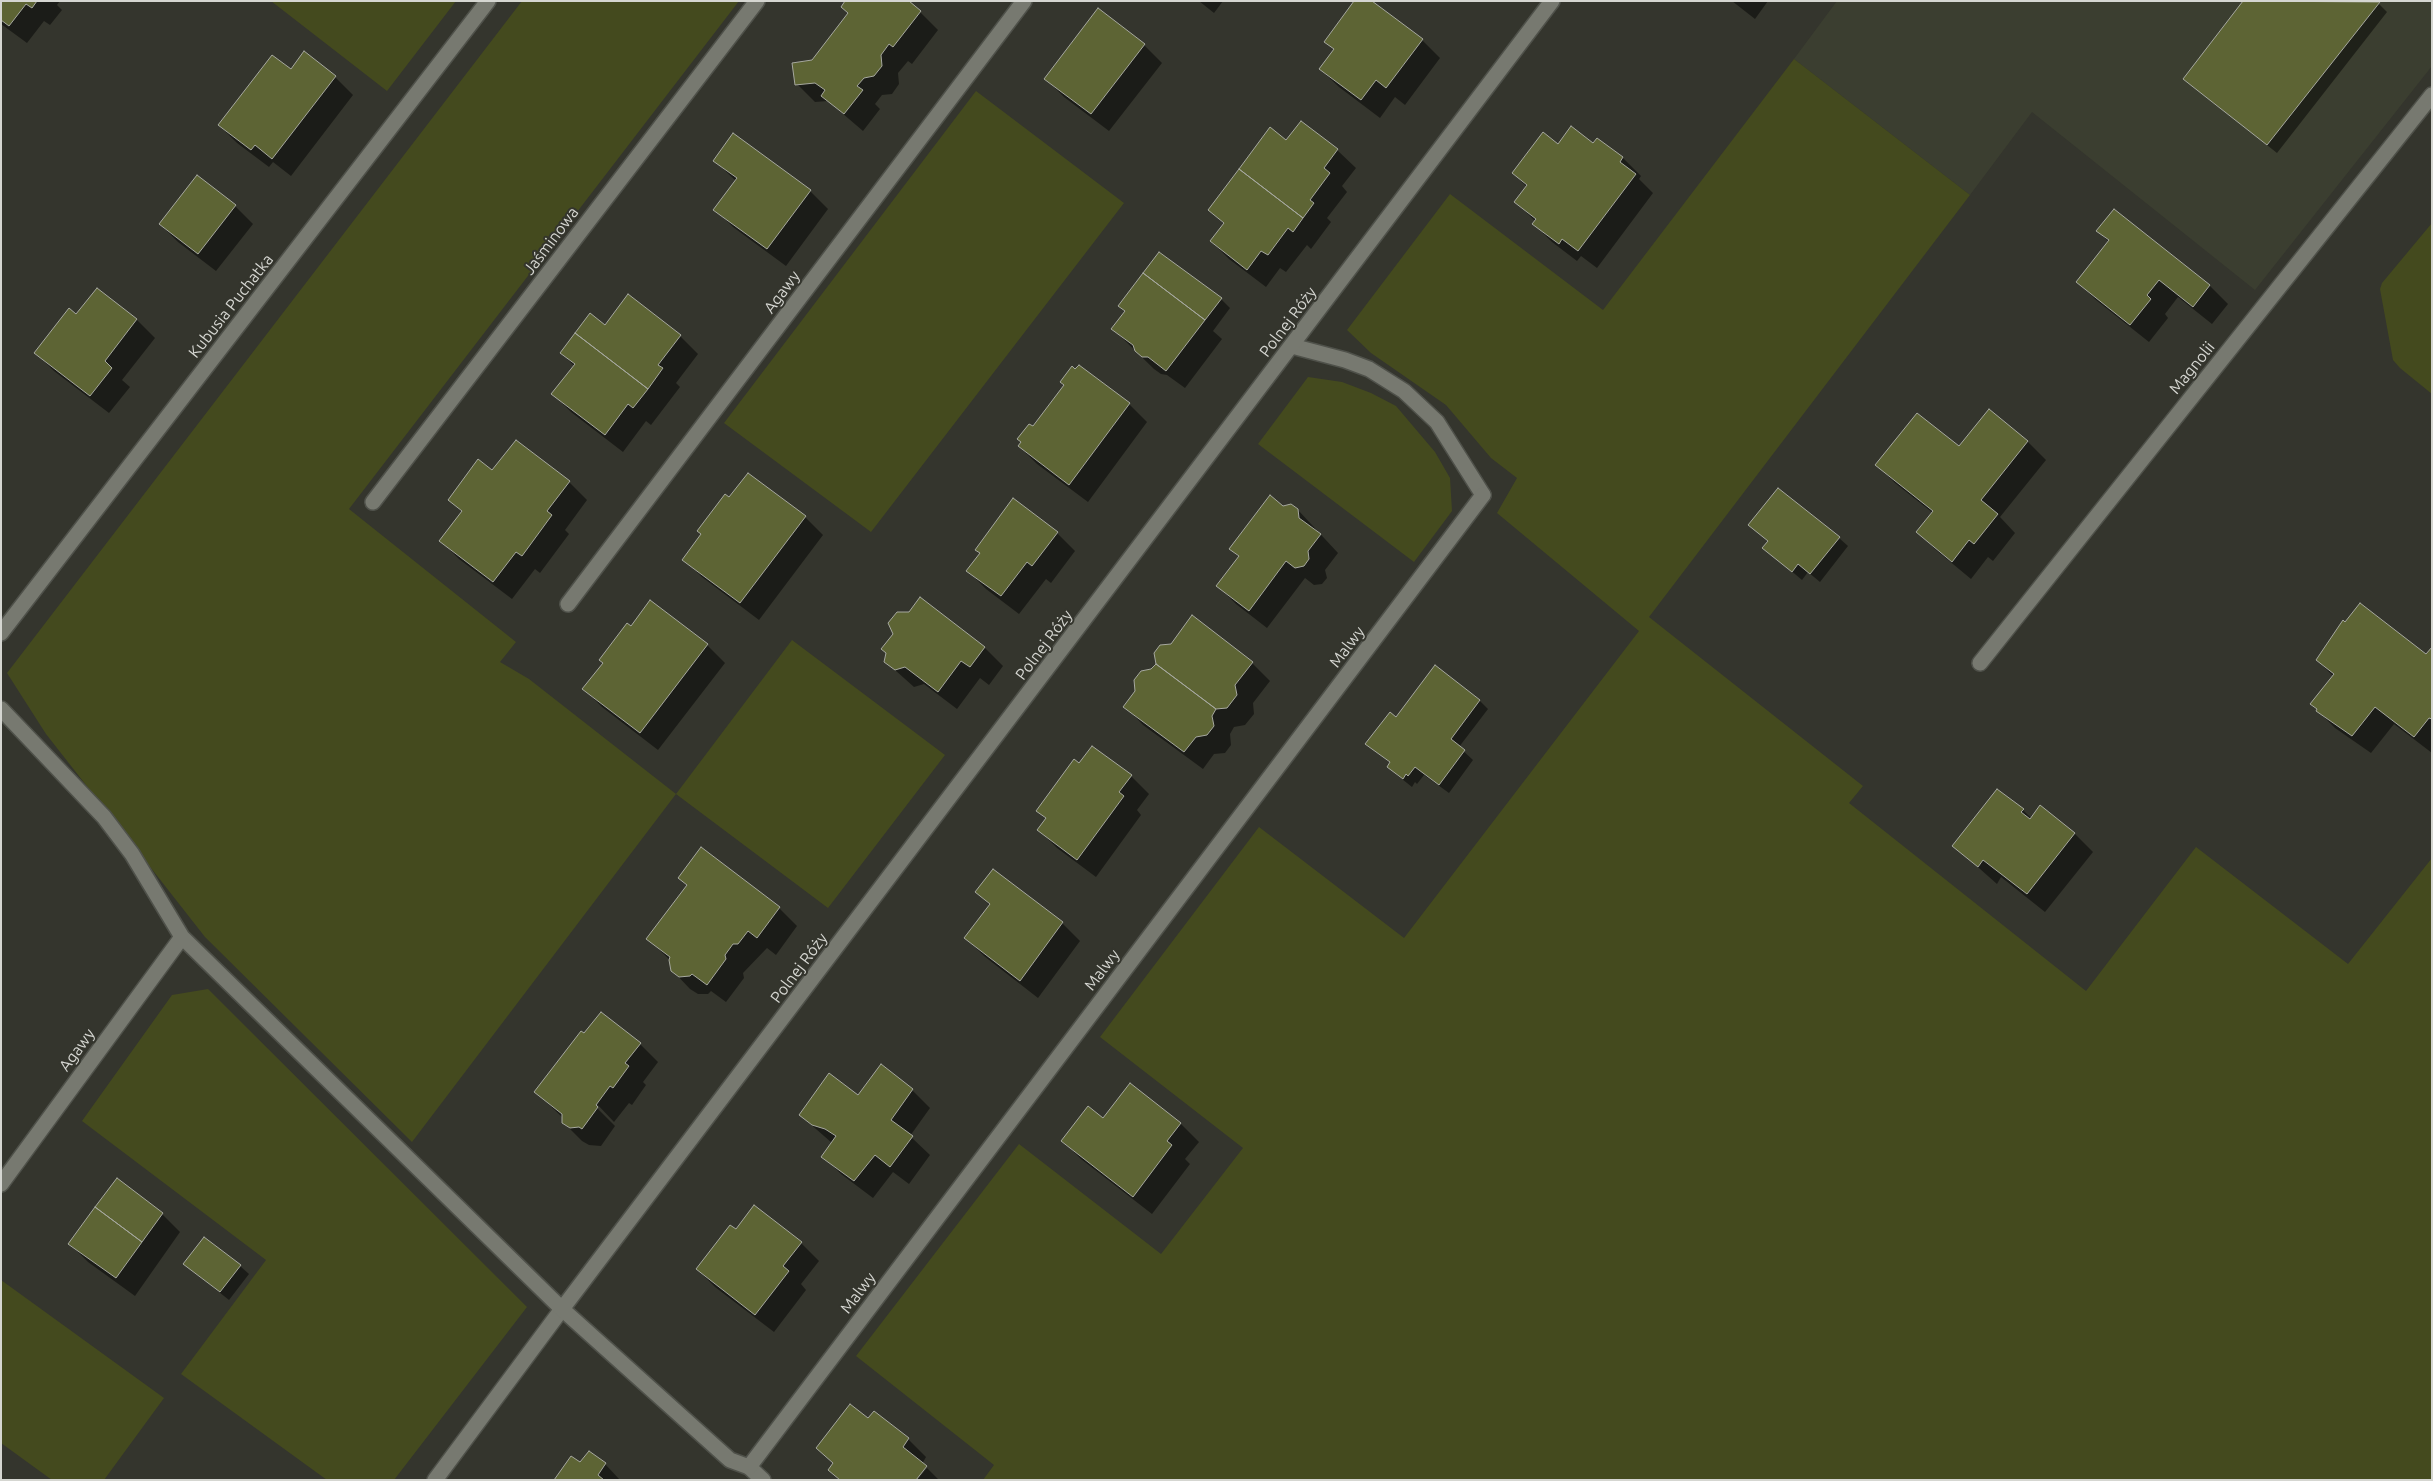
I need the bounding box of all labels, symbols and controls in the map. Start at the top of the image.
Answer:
street label: Jaśminowa [519,203,583,279]
street label: Kubusia Puchatka [185,250,277,362]
street label: Agawy [760,267,804,317]
street label: Polnej Róży [1255,283,1321,361]
street label: Magnolii [2165,338,2219,398]
street label: Polnej Róży [1011,606,1077,684]
street label: Malwy [1325,623,1369,671]
street label: Polnej Róży [766,929,832,1007]
street label: Malwy [1080,946,1124,994]
street label: Agawy [55,1025,99,1075]
street label: Malwy [836,1269,880,1317]

